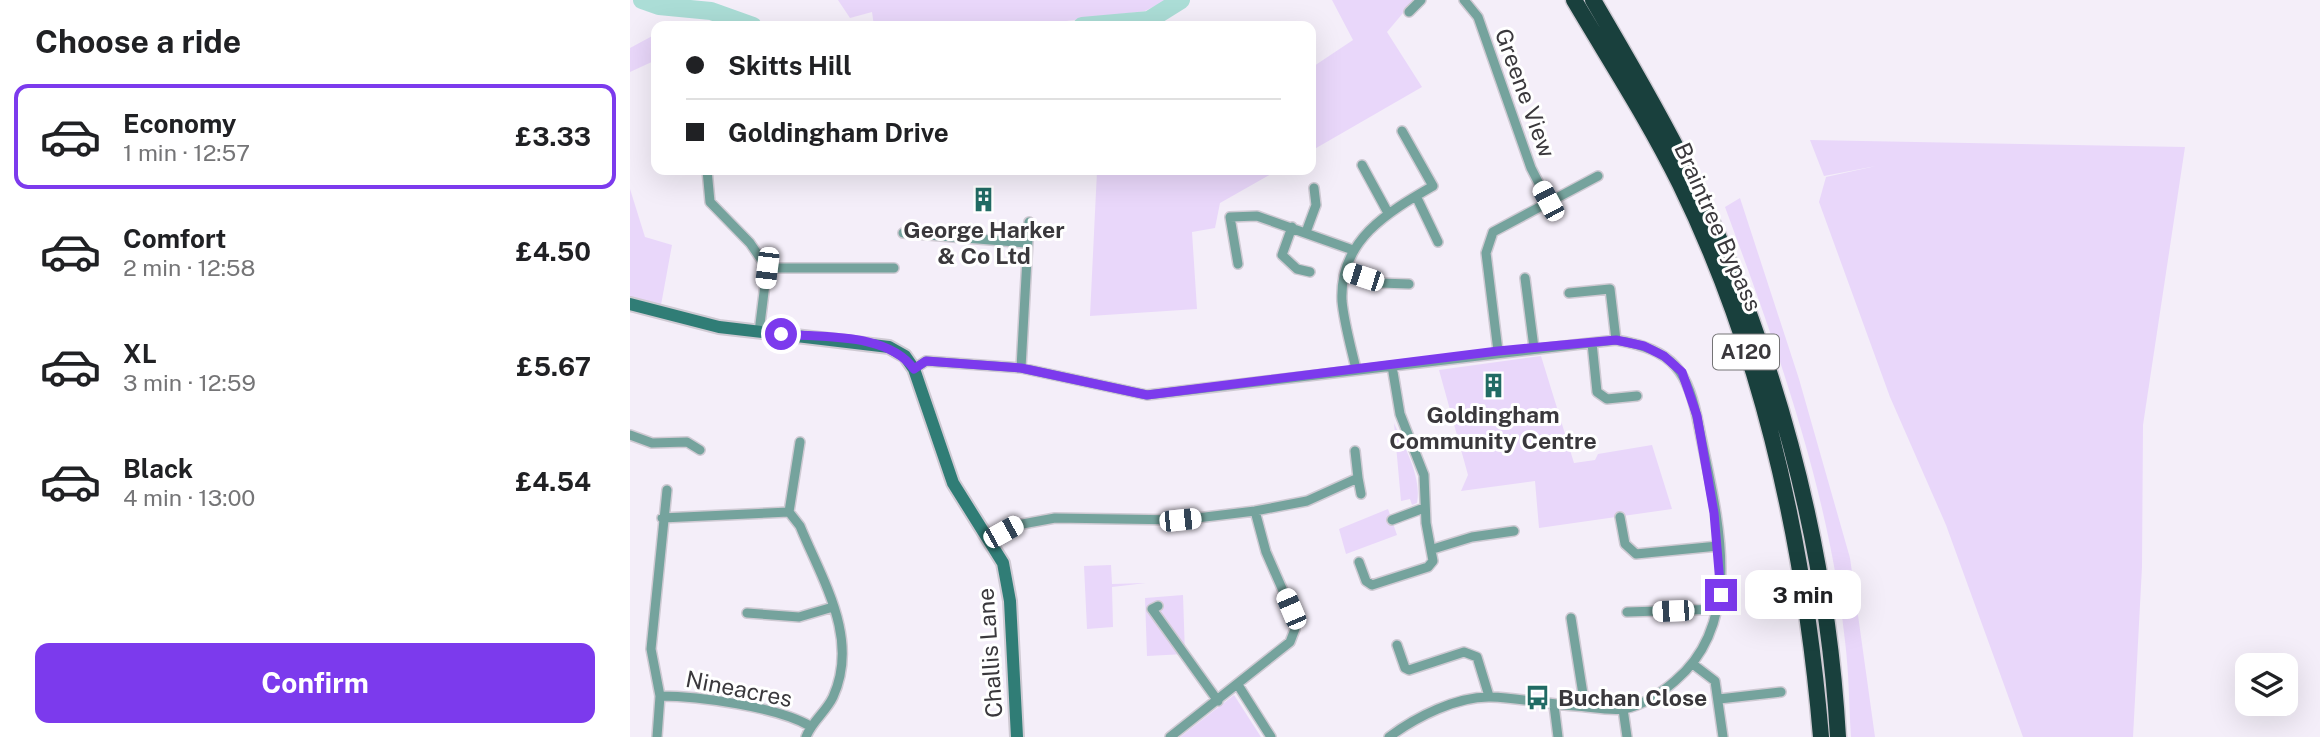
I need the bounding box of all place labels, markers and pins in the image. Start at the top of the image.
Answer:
building icon: George Harker & Co Ltd [970,186,998,214]
place label: George Harker & Co Ltd [903,216,1065,269]
building icon: Goldingham Community Centre [1479,371,1507,399]
place label: Goldingham Community Centre [1389,401,1597,454]
bus stop icon: Buchan Close [1524,684,1552,712]
place label: Buchan Close [1558,684,1707,711]

